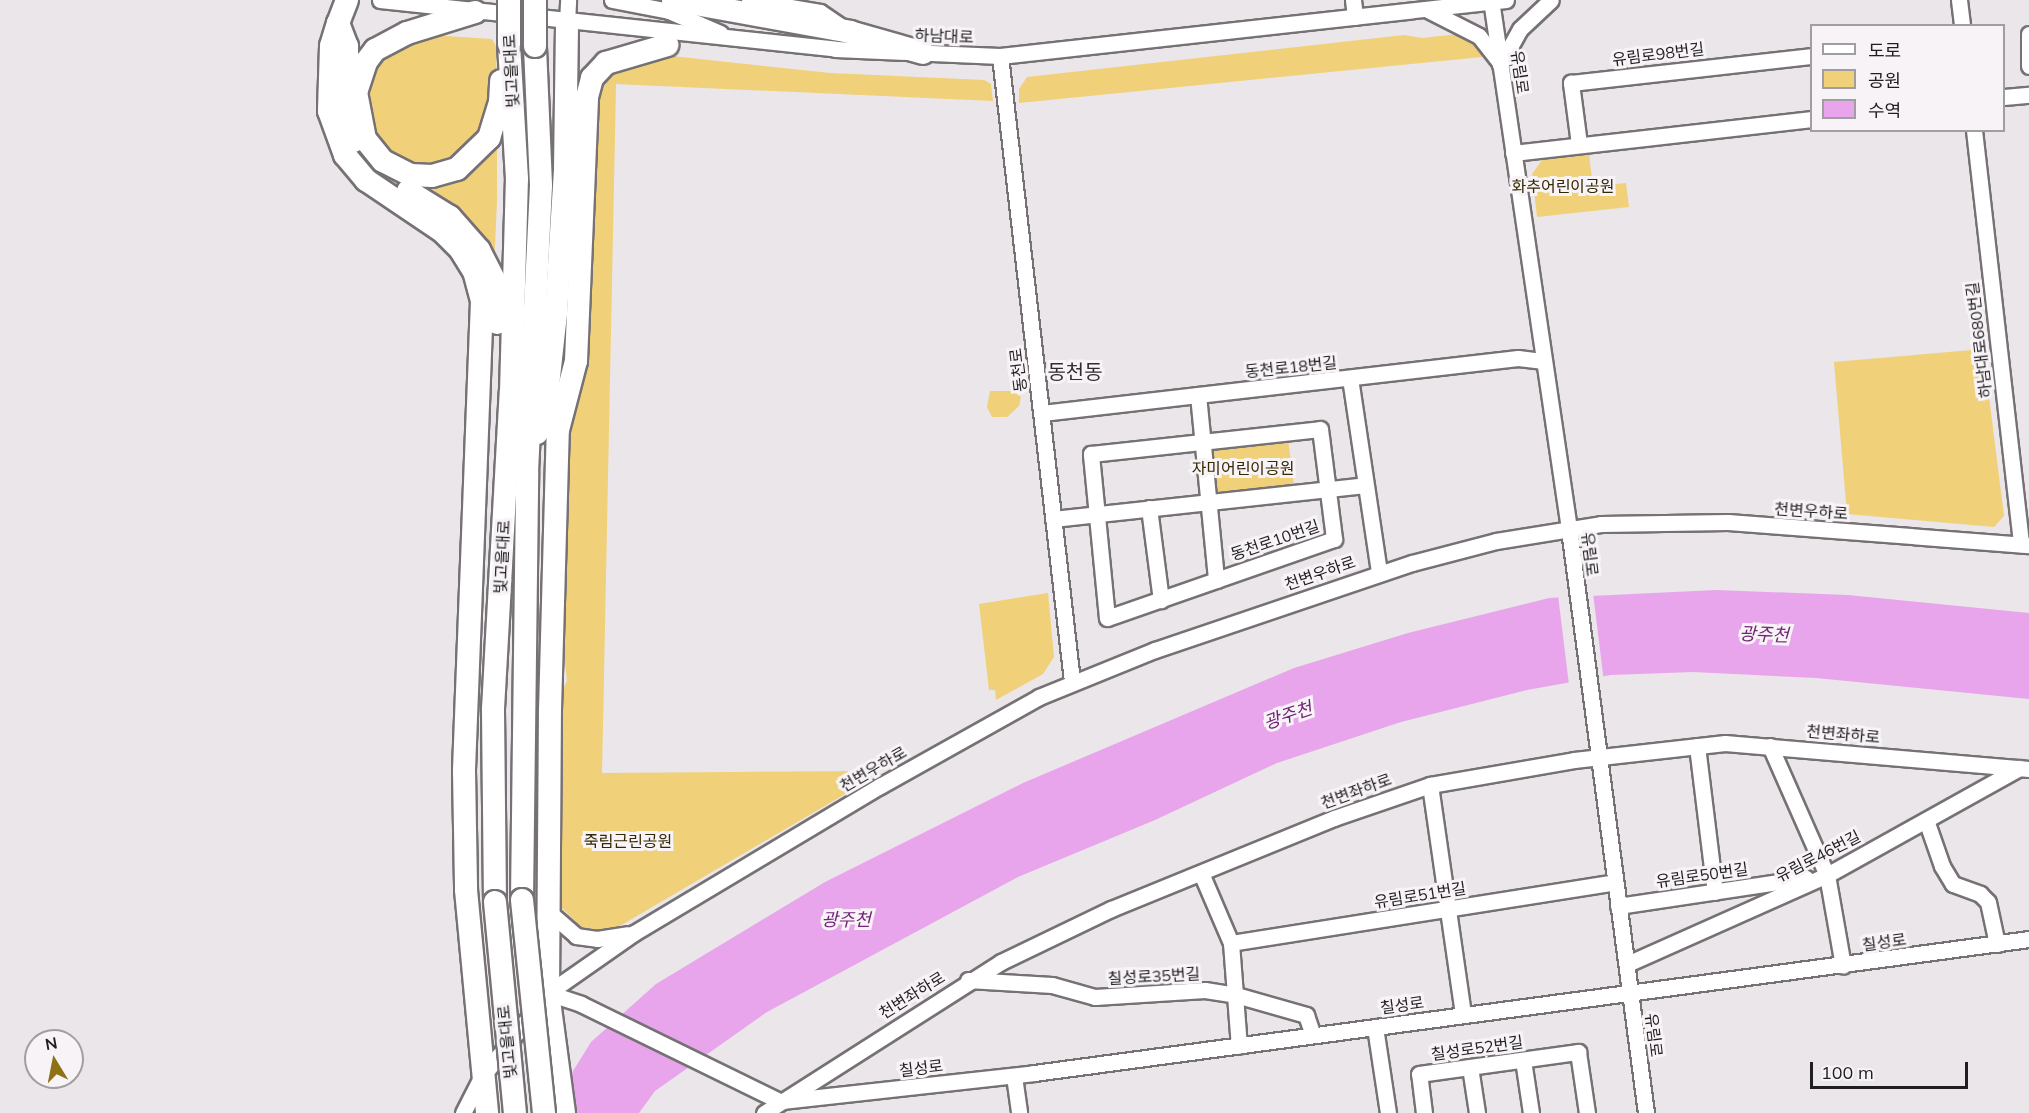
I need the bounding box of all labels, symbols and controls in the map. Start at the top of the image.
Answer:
legend [1810,24,2005,132]
street label: 하남대로 [914,25,974,47]
street label: 빛고을대로 [499,34,523,108]
street label: 유림로98번길 [1611,39,1705,69]
text: 도로 [1868,39,1901,62]
street label: 유림로 [1507,49,1533,95]
text: 공원 [1868,69,1901,92]
text: 수역 [1868,99,1901,122]
park label: 화추어린이공원 [1511,176,1615,196]
street label: 하남대로680번길 [1962,281,1996,399]
street label: 동천로 [1006,347,1030,393]
street label: 동천로18번길 [1244,353,1338,381]
district label: 동천동 [1047,359,1103,383]
park label: 자미어린이공원 [1191,458,1295,478]
street label: 천변우하로 [1774,499,1848,523]
street label: 동천로10번길 [1228,516,1322,564]
street label: 빛고을대로 [490,520,514,594]
street label: 유림로 [1578,531,1602,577]
street label: 천변우하로 [1282,552,1358,594]
water label: 광주천 [1739,623,1789,647]
water label: 광주천 [1261,698,1315,734]
street label: 천변좌하로 [1806,721,1880,747]
street label: 천변우하로 [836,742,910,796]
street label: 천변좌하로 [1318,769,1394,813]
street label: 유림로46번길 [1772,826,1864,886]
park label: 죽림근린공원 [584,831,672,851]
street label: 유림로50번길 [1655,859,1749,891]
street label: 유림로51번길 [1373,878,1467,912]
water label: 광주천 [821,909,871,931]
street label: 칠성로 [1861,929,1907,955]
street label: 칠성로35번길 [1107,964,1201,988]
street label: 천변좌하로 [876,967,948,1023]
street label: 칠성로 [1379,992,1425,1018]
street label: 빛고을대로 [494,1004,520,1080]
street label: 유림로 [1642,1012,1666,1058]
north arrow [24,1029,84,1089]
text: N [44,1032,59,1054]
street label: 칠성로52번길 [1430,1032,1524,1064]
scale bar [1813,1050,1970,1088]
street label: 칠성로 [898,1056,944,1080]
text: 100 m [1821,1061,1874,1084]

